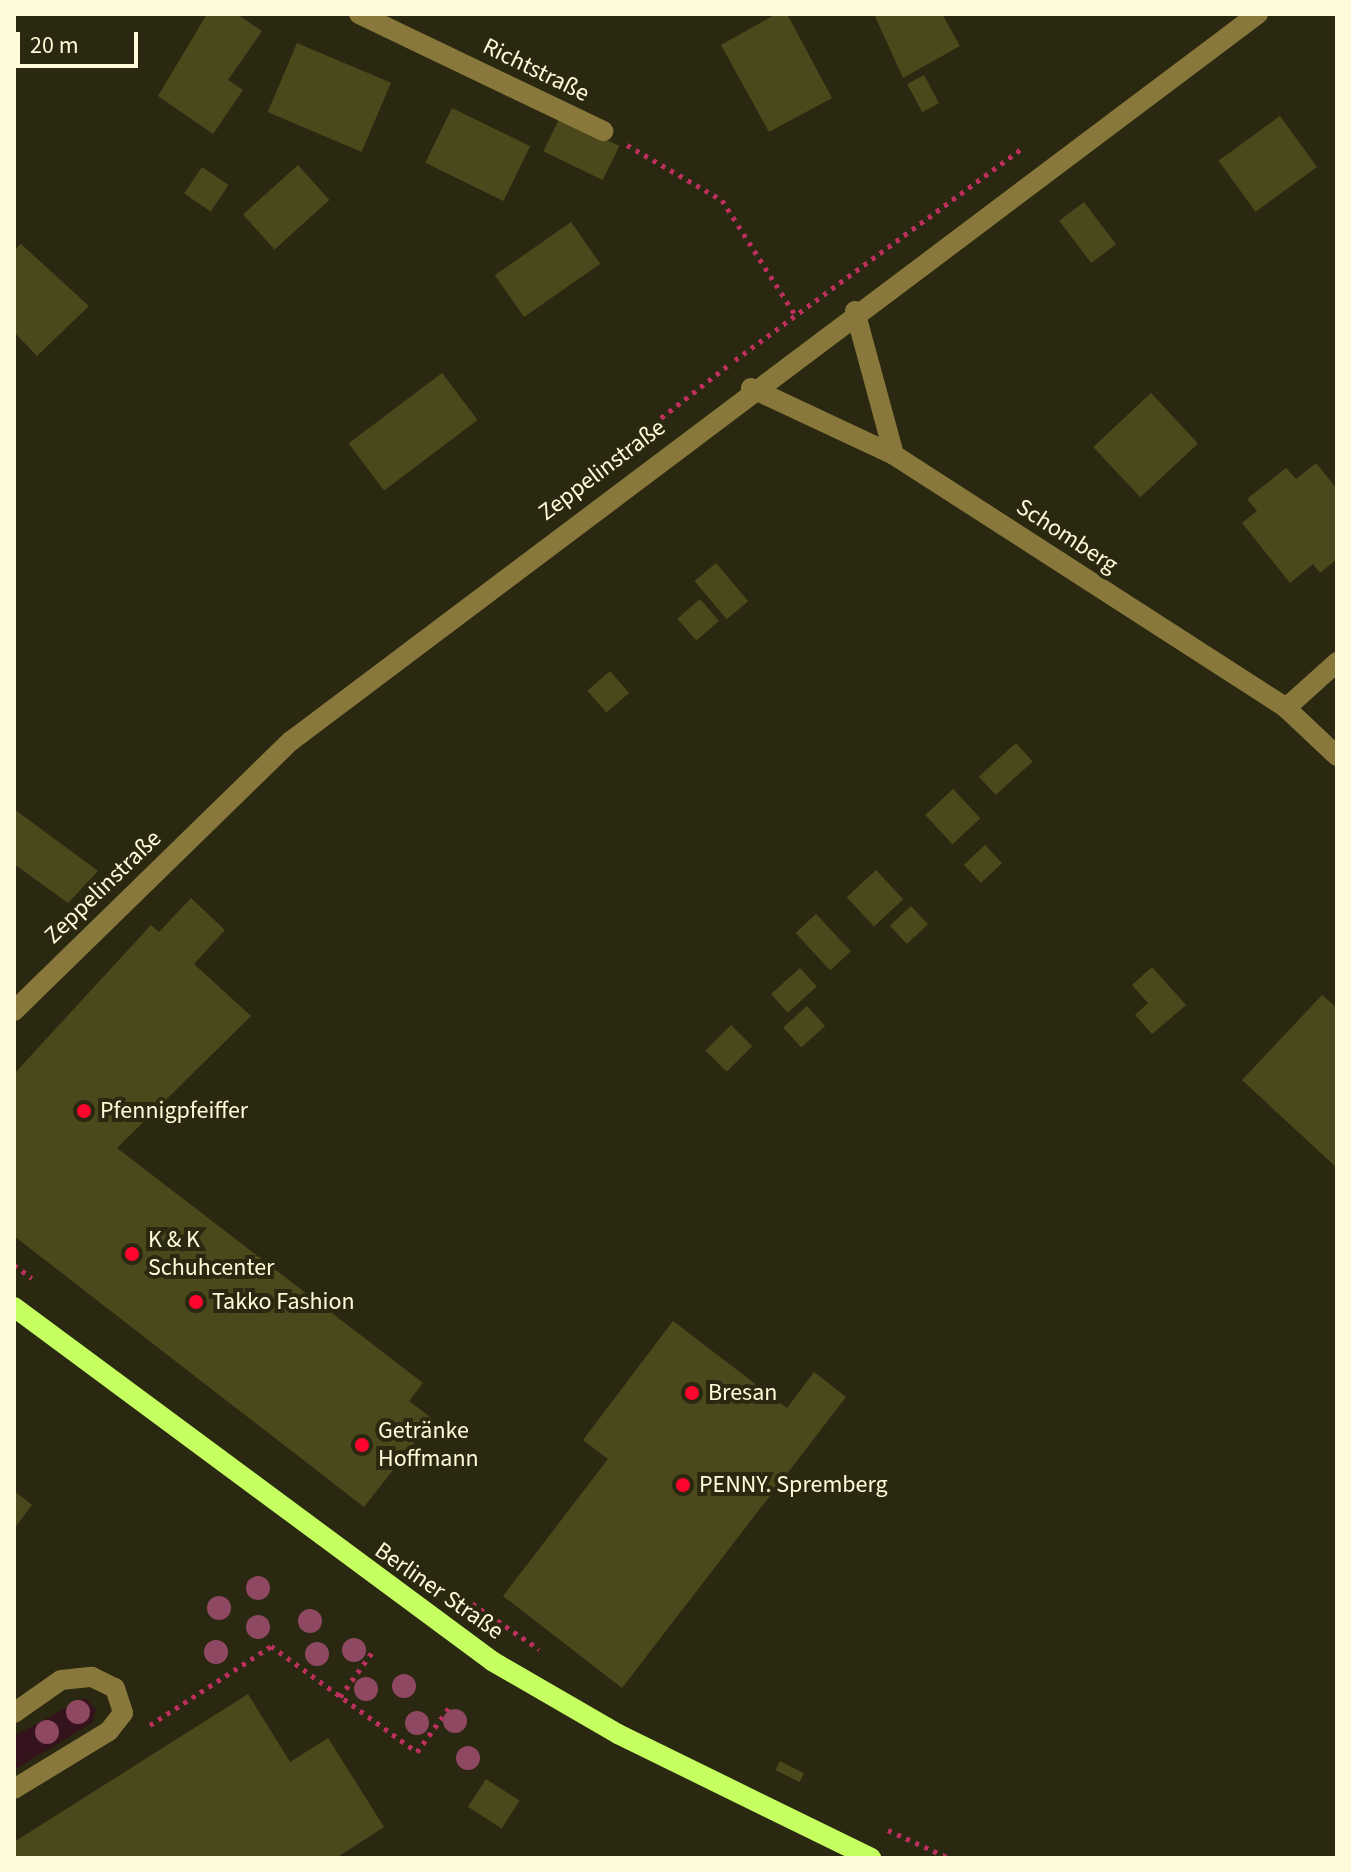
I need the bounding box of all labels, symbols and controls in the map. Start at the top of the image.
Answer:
scale bar [20,16,142,66]
text: 20 m [30,28,79,63]
street label: Richtstraße [478,32,594,108]
street label: Zeppelinstraße [533,413,671,527]
street label: Schomberg [1011,493,1123,579]
street label: Zeppelinstraße [39,824,167,950]
place label: Pfennigpfeiffer [100,1097,248,1125]
marker: Pfennigpfeiffer [75,1102,93,1120]
place label: K & K Schuhcenter [148,1226,274,1282]
marker: K & K Schuhcenter [123,1245,141,1263]
place label: Takko Fashion [212,1288,355,1316]
marker: Takko Fashion [187,1293,205,1311]
place label: Bresan [708,1379,777,1407]
marker: Bresan [683,1384,701,1402]
place label: Getränke Hoffmann [378,1417,479,1473]
marker: Getränke Hoffmann [353,1436,371,1454]
place label: PENNY. Spremberg [699,1471,888,1499]
marker: PENNY. Spremberg [674,1476,692,1494]
street label: Berliner Straße [369,1536,509,1646]

